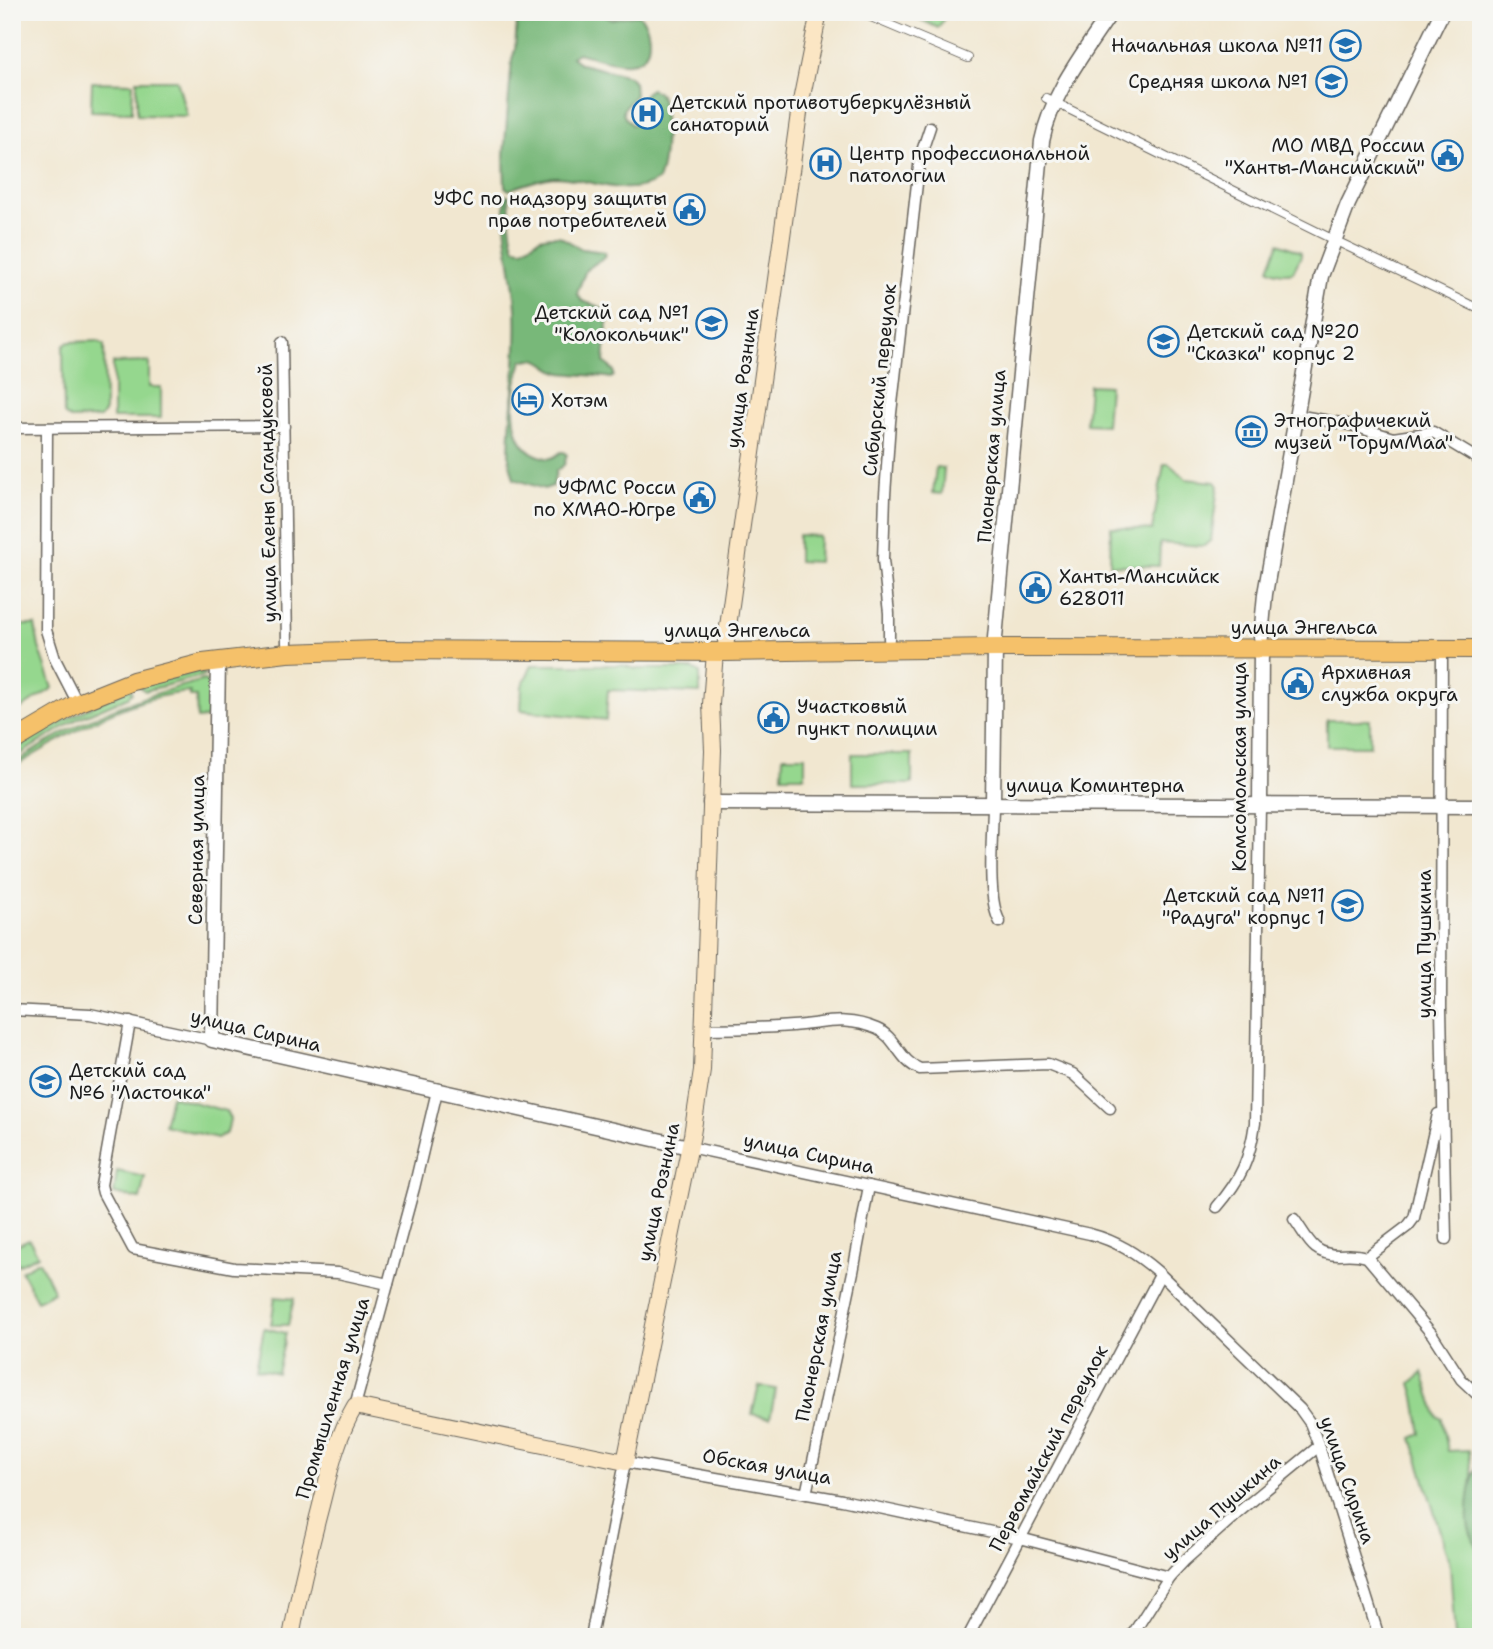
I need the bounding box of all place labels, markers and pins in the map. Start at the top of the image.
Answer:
school or university icon: Начальная школа №11 [1329,28,1363,62]
place label: Начальная школа №11 [1111,33,1323,58]
school or university icon: Средняя школа №1 [1314,64,1348,98]
place label: Средняя школа №1 [1128,69,1308,94]
place label: Детский противотуберкулёзный санаторий [670,90,971,137]
hospital icon: Детский противотуберкулёзный санаторий [630,96,664,130]
place label: МО МВД России "Ханты-Мансийский" [1225,133,1425,180]
public building icon: МО МВД России "Ханты-Мансийский" [1431,139,1465,173]
place label: Центр профессиональной патологии [849,141,1090,188]
hospital icon: Центр профессиональной патологии [809,147,843,181]
place label: УФС по надзору защиты прав потребителей [433,186,667,233]
public building icon: УФС по надзору защиты прав потребителей [673,192,707,226]
place label: Детский сад №1 "Колокольчик" [535,300,689,347]
school or university icon: Детский сад №1 "Колокольчик" [695,306,729,340]
place label: Детский сад №20 "Сказка" корпус 2 [1187,319,1360,366]
school or university icon: Детский сад №20 "Сказка" корпус 2 [1147,325,1181,359]
hotel icon: Хотэм [511,383,545,417]
place label: Хотэм [551,388,608,413]
place label: Этнографичекий музей "ТорумМаа" [1274,408,1453,455]
museum icon: Этнографичекий музей "ТорумМаа" [1234,414,1268,448]
place label: УФМС Росси по ХМАО-Югре [533,475,676,522]
public building icon: УФМС Росси по ХМАО-Югре [682,481,716,515]
place label: Ханты-Мансийск 628011 [1059,564,1219,611]
public building icon: Ханты-Мансийск 628011 [1019,570,1053,604]
place label: Архивная служба округа [1321,660,1458,707]
public building icon: Архивная служба округа [1281,666,1315,700]
place label: Участковый пункт полиции [797,694,938,741]
public building icon: Участковый пункт полиции [757,700,791,734]
place label: Детский сад №11 "Радуга" корпус 1 [1162,883,1325,930]
school or university icon: Детский сад №11 "Радуга" корпус 1 [1331,889,1365,923]
place label: Детский сад №6 "Ласточка" [69,1058,211,1105]
school or university icon: Детский сад №6 "Ласточка" [29,1064,63,1098]

